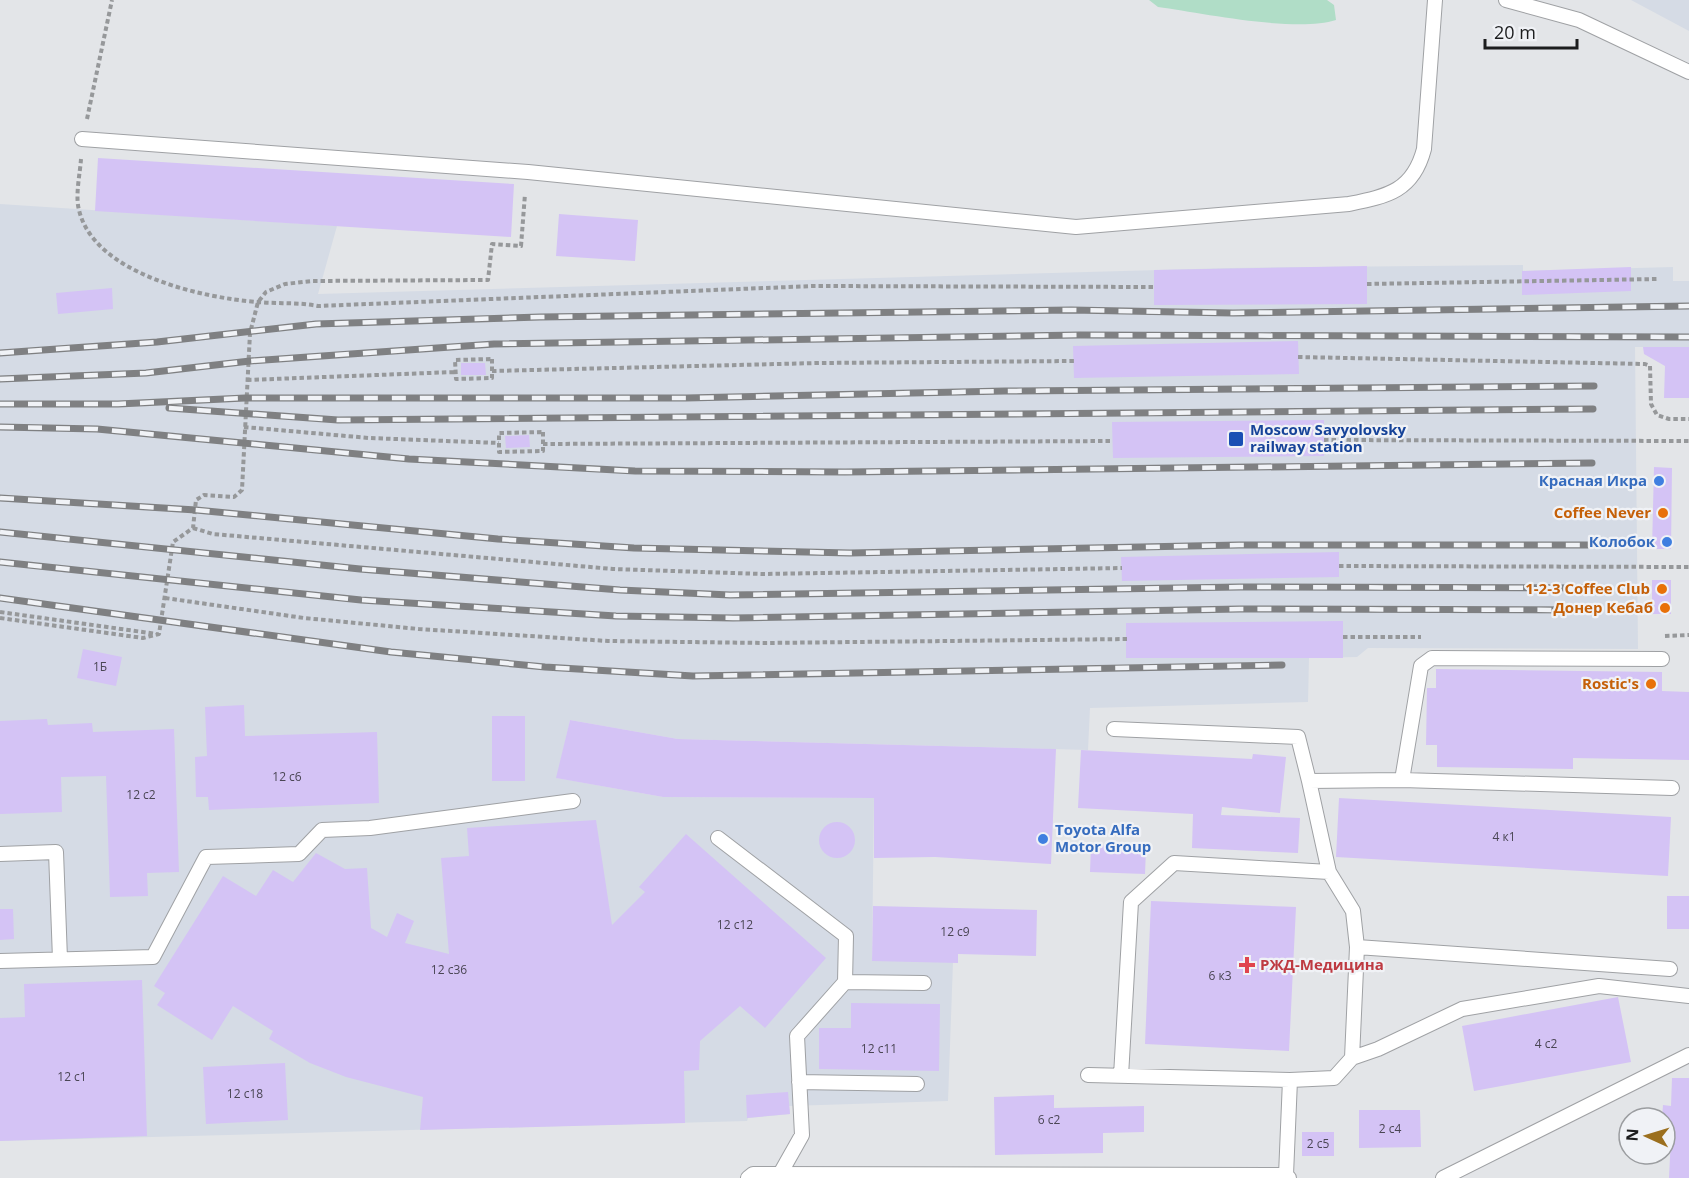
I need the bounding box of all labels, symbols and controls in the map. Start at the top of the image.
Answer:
scale bar [1485,12,1576,50]
text: 20 m [1494,20,1536,44]
place label: Moscow Savyolovsky railway station [1250,419,1406,456]
marker: Moscow Savyolovsky railway station [1227,430,1245,448]
place label: Красная Икра [1539,470,1647,490]
marker: Красная Икра [1652,474,1666,488]
place label: Coffee Never [1554,502,1651,522]
marker: Coffee Never [1656,506,1670,520]
place label: Колобок [1589,531,1656,551]
marker: Колобок [1660,535,1674,549]
place label: 1-2-3 Coffee Club [1525,578,1650,598]
marker: 1-2-3 Coffee Club [1655,582,1669,596]
place label: Донер Кебаб [1553,597,1653,617]
marker: Донер Кебаб [1658,601,1672,615]
house number: 1Б [93,658,107,675]
place label: Rostic's [1582,673,1639,693]
marker: Rostic's [1644,677,1658,691]
house number: 12 с6 [272,768,302,785]
house number: 12 с2 [126,786,156,803]
place label: Toyota Alfa Motor Group [1055,819,1151,856]
house number: 4 к1 [1492,828,1516,845]
marker: Toyota Alfa Motor Group [1036,832,1050,846]
house number: 12 с12 [717,916,753,933]
house number: 12 c9 [940,923,970,940]
place label: РЖД-Медицина [1260,954,1384,974]
marker: РЖД-Медицина [1238,956,1256,974]
house number: 12 с36 [431,961,467,978]
house number: 6 к3 [1208,967,1232,984]
house number: 4 с2 [1535,1035,1557,1052]
house number: 12 с11 [861,1040,897,1057]
house number: 12 с1 [57,1068,87,1085]
house number: 12 с18 [227,1085,263,1102]
north arrow [1617,1106,1677,1166]
house number: 6 с2 [1038,1111,1060,1128]
house number: 2 с4 [1379,1120,1401,1137]
text: N [1621,1128,1643,1142]
house number: 2 с5 [1307,1135,1329,1152]

